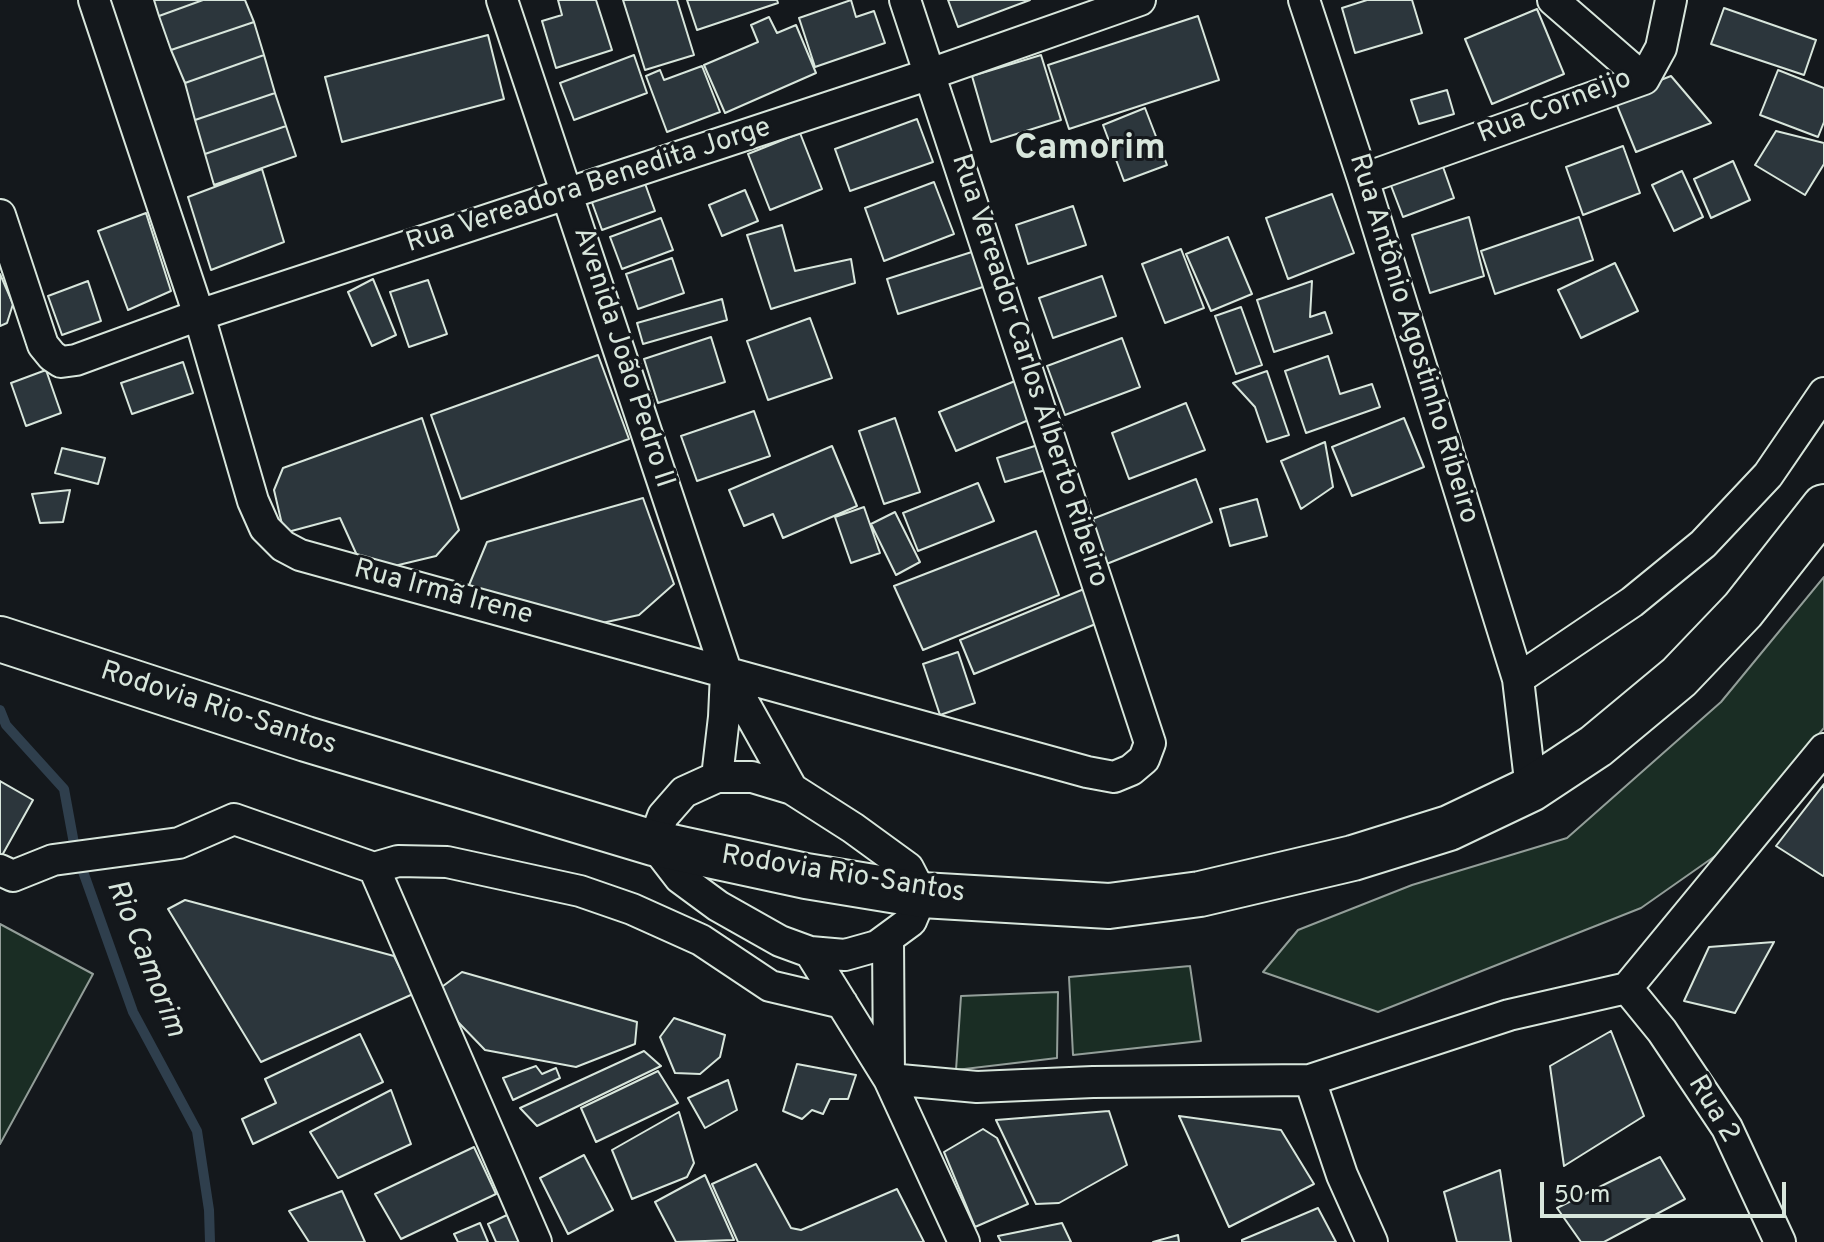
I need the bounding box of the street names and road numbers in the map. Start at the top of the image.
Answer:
street label: Rua Corneijo [1473,63,1637,153]
street label: Rua Vereadora Benedita Jorge [402,112,776,262]
street label: Rua Vereador Carlos Alberto Ribeiro [942,150,1114,592]
street label: Rua Antônio Agostinho Ribeiro [1340,150,1484,528]
street label: Avenida João Pedro II [564,223,680,493]
street label: Rua Irmã Irene [350,554,536,634]
street label: Rodovia Rio-Santos [96,656,340,764]
street label: Rodovia Rio-Santos [719,840,967,912]
street label: Rua 2 [1679,1070,1745,1150]

